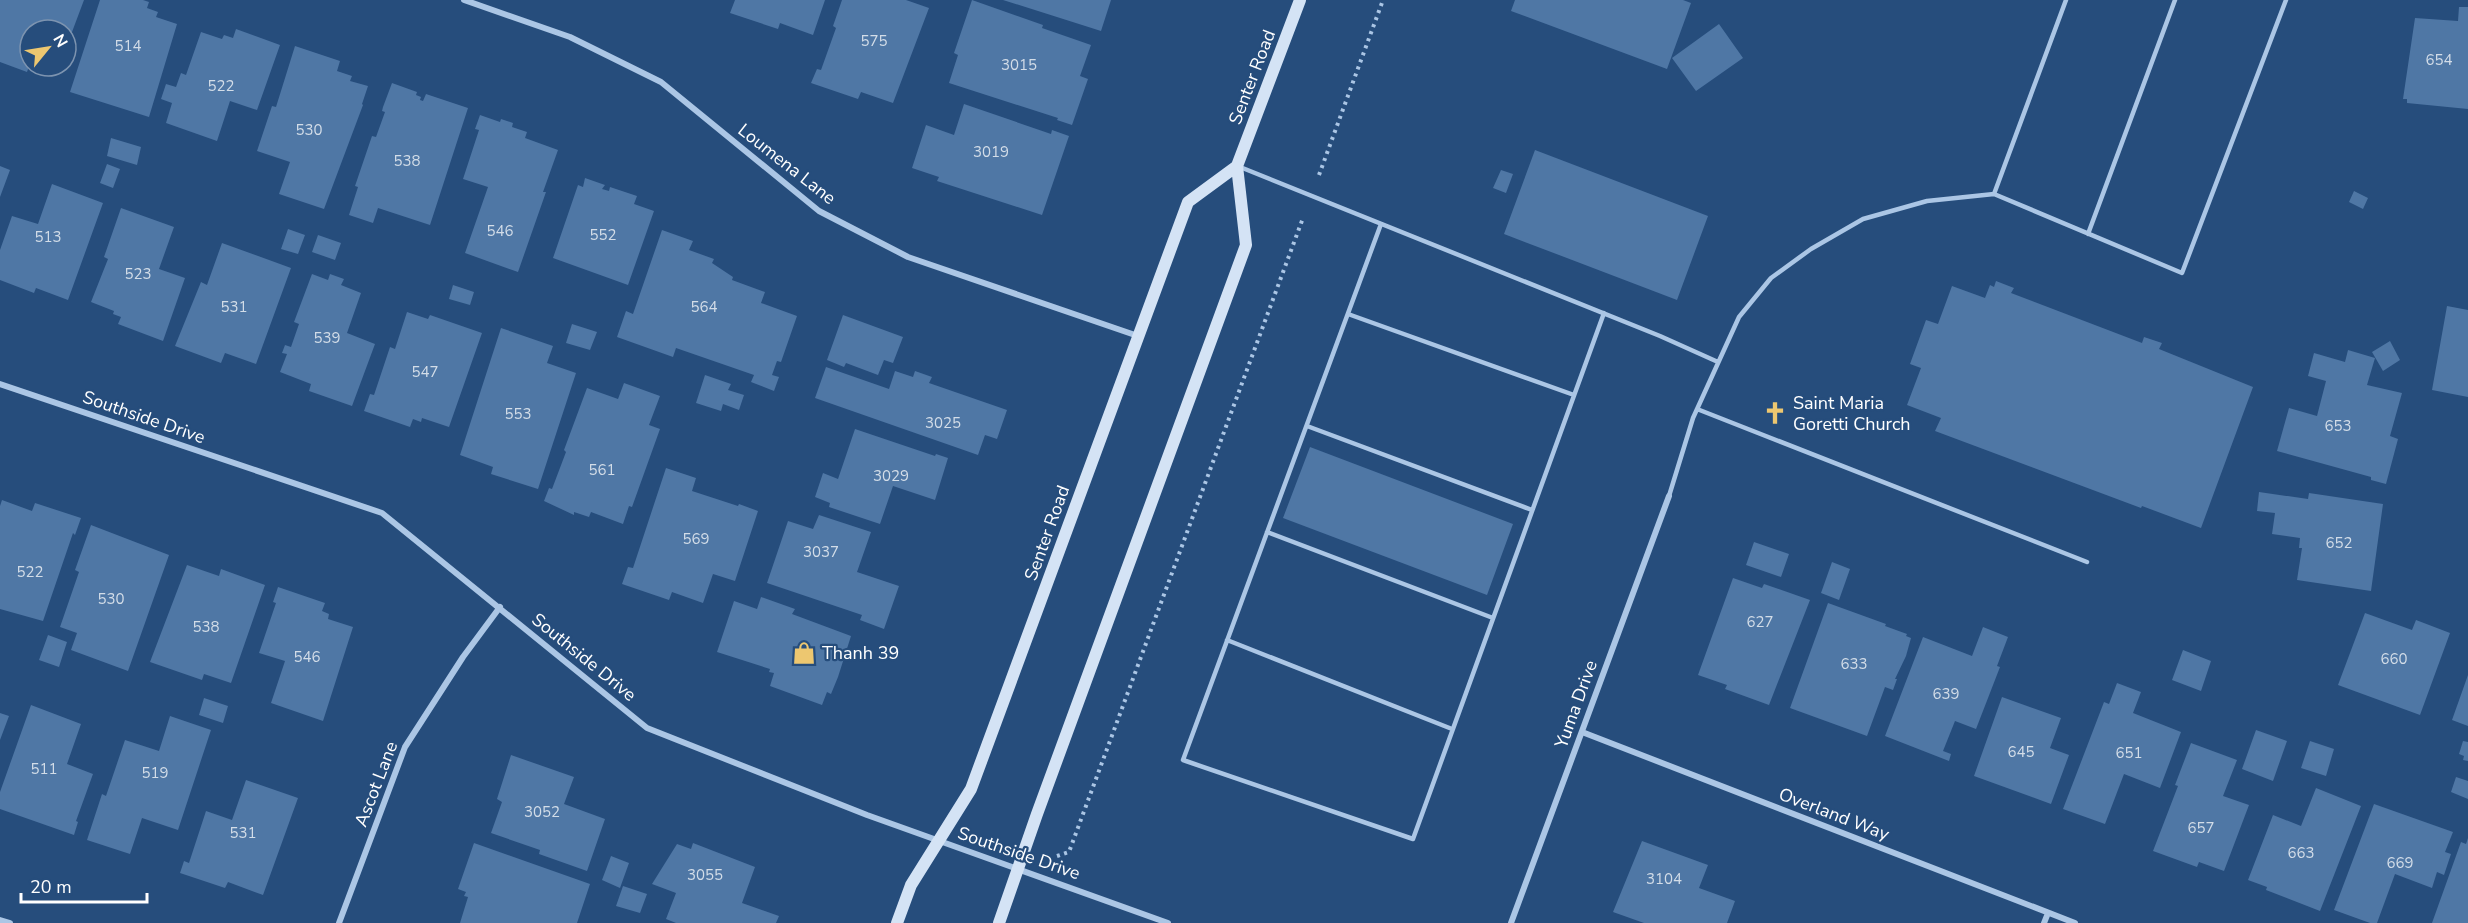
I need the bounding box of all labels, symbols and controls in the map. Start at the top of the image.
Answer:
north arrow [18,18,78,78]
street label: Senter Road [1223,26,1281,128]
text: N [48,30,73,52]
house number: 575 [860,31,888,51]
house number: 514 [114,36,142,56]
house number: 654 [2425,50,2453,70]
house number: 3015 [1001,55,1037,75]
house number: 522 [207,76,235,96]
street label: Loumena Lane [733,118,841,210]
house number: 530 [295,120,323,140]
house number: 3019 [973,142,1009,162]
house number: 538 [393,151,421,171]
house number: 546 [486,221,514,241]
house number: 552 [589,225,617,245]
house number: 513 [34,227,62,247]
house number: 523 [124,264,152,284]
house number: 531 [220,297,248,317]
house number: 564 [690,297,718,317]
house number: 539 [313,328,341,348]
house number: 547 [411,362,439,382]
street label: Southside Drive [80,385,208,449]
place label: Saint Maria Goretti Church [1793,391,1910,436]
church icon: Saint Maria Goretti Church [1762,400,1788,426]
house number: 553 [504,404,532,424]
house number: 3025 [925,413,961,433]
house number: 653 [2324,416,2352,436]
house number: 561 [588,460,616,480]
house number: 3029 [873,466,909,486]
street label: Senter Road [1019,482,1075,584]
house number: 569 [682,529,710,549]
house number: 652 [2325,533,2353,553]
house number: 3037 [803,542,839,562]
house number: 522 [16,562,44,582]
house number: 530 [97,589,125,609]
street label: Southside Drive [527,607,641,707]
house number: 627 [1746,612,1774,632]
house number: 538 [192,617,220,637]
shop icon: Thanh 39 [791,640,817,666]
place label: Thanh 39 [822,641,899,665]
house number: 546 [293,647,321,667]
house number: 660 [2380,649,2408,669]
house number: 633 [1840,654,1868,674]
street label: Yuma Drive [1549,657,1603,752]
house number: 639 [1932,684,1960,704]
street label: Ascot Lane [349,738,403,830]
house number: 645 [2007,742,2035,762]
house number: 651 [2115,743,2143,763]
house number: 511 [30,759,58,779]
house number: 519 [141,763,169,783]
street label: Overland Way [1775,782,1893,846]
house number: 3052 [524,802,560,822]
house number: 657 [2187,818,2215,838]
street label: Southside Drive [955,821,1083,885]
house number: 531 [229,823,257,843]
house number: 663 [2287,843,2315,863]
house number: 669 [2386,853,2414,873]
house number: 3055 [687,865,723,885]
scale bar [21,866,147,904]
house number: 3104 [1646,869,1682,889]
text: 20 m [30,875,72,899]

